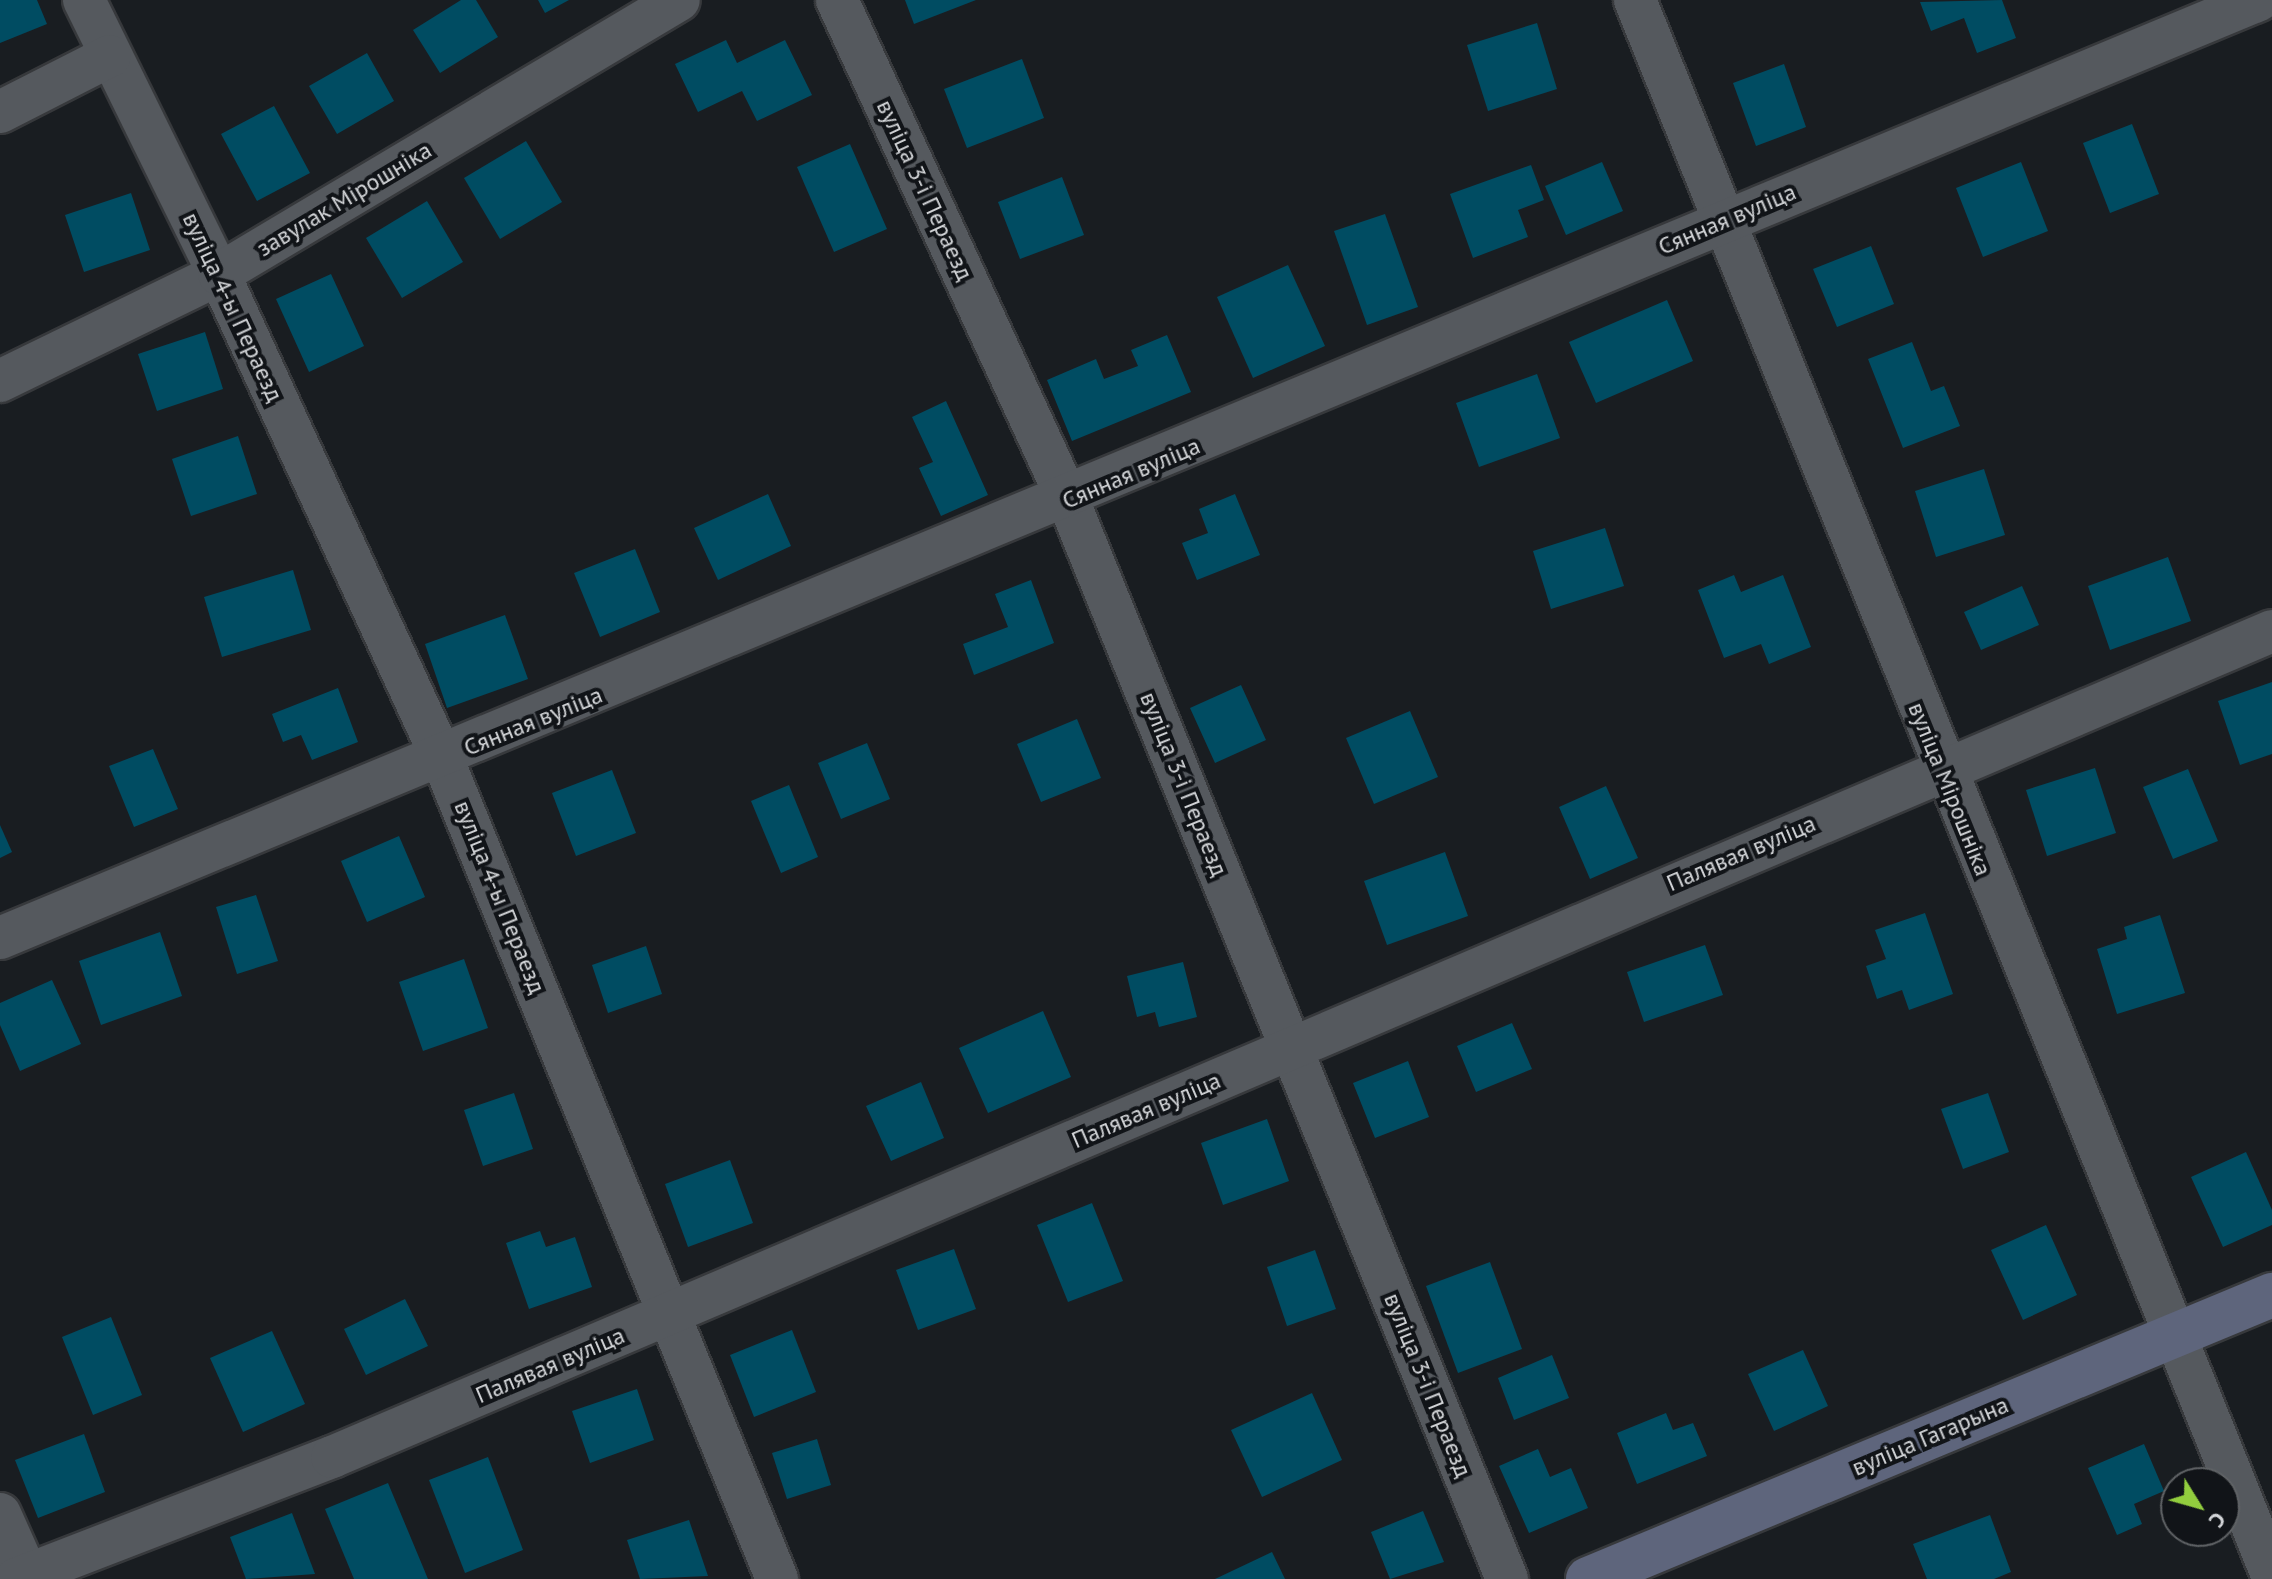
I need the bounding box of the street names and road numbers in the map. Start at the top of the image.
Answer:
street label: вуліца 3-і Пераезд [871,95,979,285]
street label: завулак Мірошніка [251,135,437,263]
street label: Сянная вуліца [1654,177,1800,261]
street label: вуліца 4-ы Пераезд [177,208,289,406]
street label: Сянная вуліца [1058,431,1204,515]
street label: Сянная вуліца [460,680,606,762]
street label: вуліца 3-і Пераезд [1134,688,1234,880]
street label: вуліца Мірошніка [1902,698,1998,880]
street label: вуліца 4-ы Пераезд [448,796,552,998]
street label: Палявая вуліца [1662,809,1820,897]
street label: Палявая вуліца [1067,1066,1225,1154]
street label: вуліца 3-і Пераезд [1378,1289,1478,1481]
street label: Палявая вуліца [471,1321,629,1409]
street label: вуліца Гагарына [1847,1390,2013,1482]

